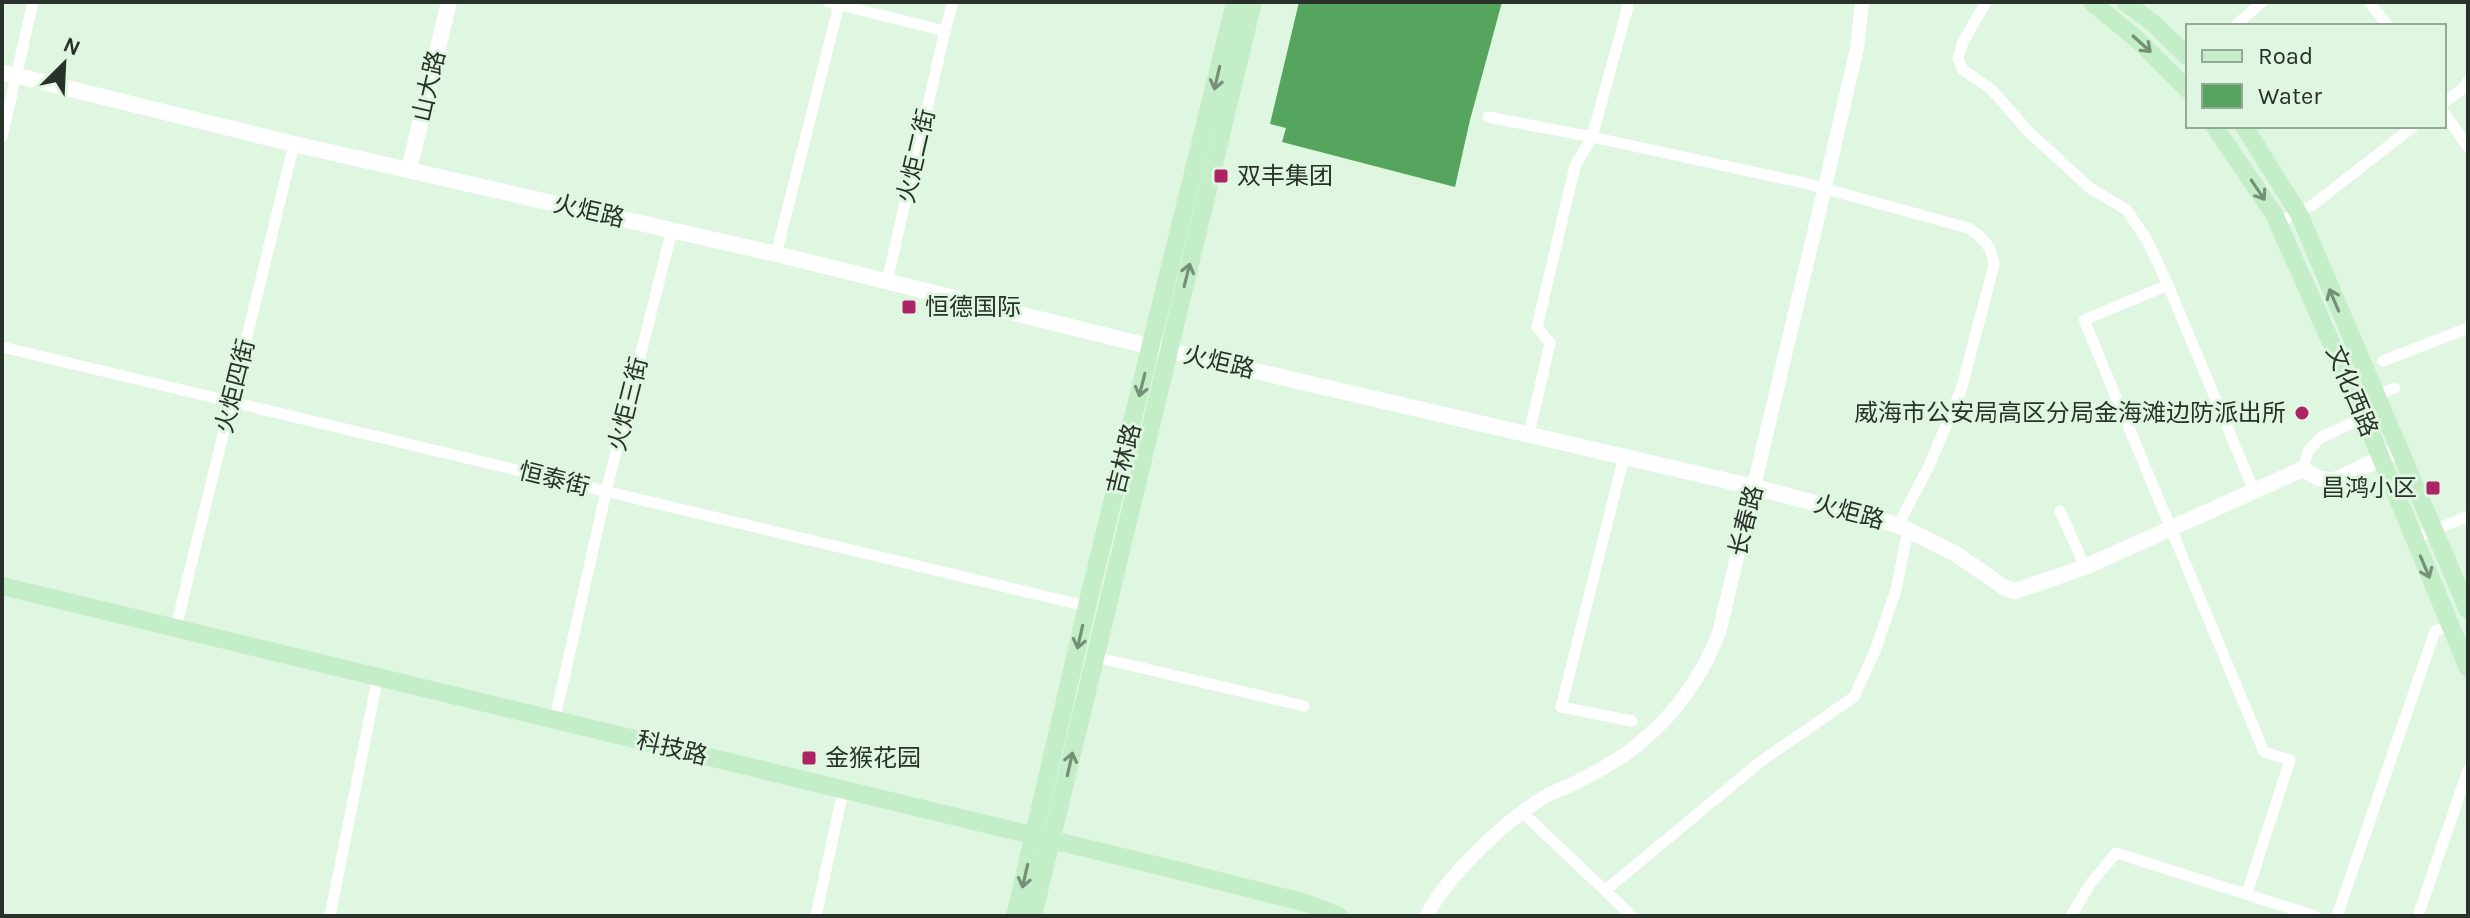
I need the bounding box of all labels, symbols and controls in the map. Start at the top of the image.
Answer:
north arrow [24,24,104,104]
legend [2186,24,2446,128]
text: N [59,32,84,62]
one-way arrow [2131,35,2151,53]
text: Road [2258,42,2313,70]
street label: 山大路 [407,48,451,124]
one-way arrow [1209,65,1224,90]
text: Water [2258,82,2322,110]
street label: 火炬二街 [892,106,940,206]
place label: 双丰集团 [1237,162,1333,190]
marker: 双丰集团 [1212,167,1230,185]
one-way arrow [2250,179,2266,201]
street label: 火炬路 [551,189,627,233]
one-way arrow [1181,263,1196,288]
one-way arrow [2326,288,2341,313]
place label: 恒德国际 [925,293,1021,321]
marker: 恒德国际 [900,298,918,316]
street label: 火炬四街 [210,336,260,436]
street label: 火炬路 [1181,340,1257,384]
street label: 文化西路 [2320,341,2384,441]
street label: 火炬三街 [603,354,653,454]
one-way arrow [1134,371,1149,397]
place label: 威海市公安局高区分局金海滩边防派出所 [1854,399,2286,427]
marker: 威海市公安局高区分局金海滩边防派出所 [2293,404,2311,422]
street label: 吉林路 [1102,421,1146,497]
street label: 恒泰街 [516,457,592,501]
place label: 昌鸿小区 [2321,474,2417,502]
marker: 昌鸿小区 [2424,479,2442,497]
street label: 长春路 [1724,483,1768,559]
street label: 火炬路 [1811,489,1887,535]
one-way arrow [2419,554,2434,579]
one-way arrow [1072,624,1087,650]
street label: 科技路 [634,726,710,770]
place label: 金猴花园 [825,744,921,772]
marker: 金猴花园 [800,749,818,767]
one-way arrow [1063,752,1078,778]
one-way arrow [1017,863,1032,889]

